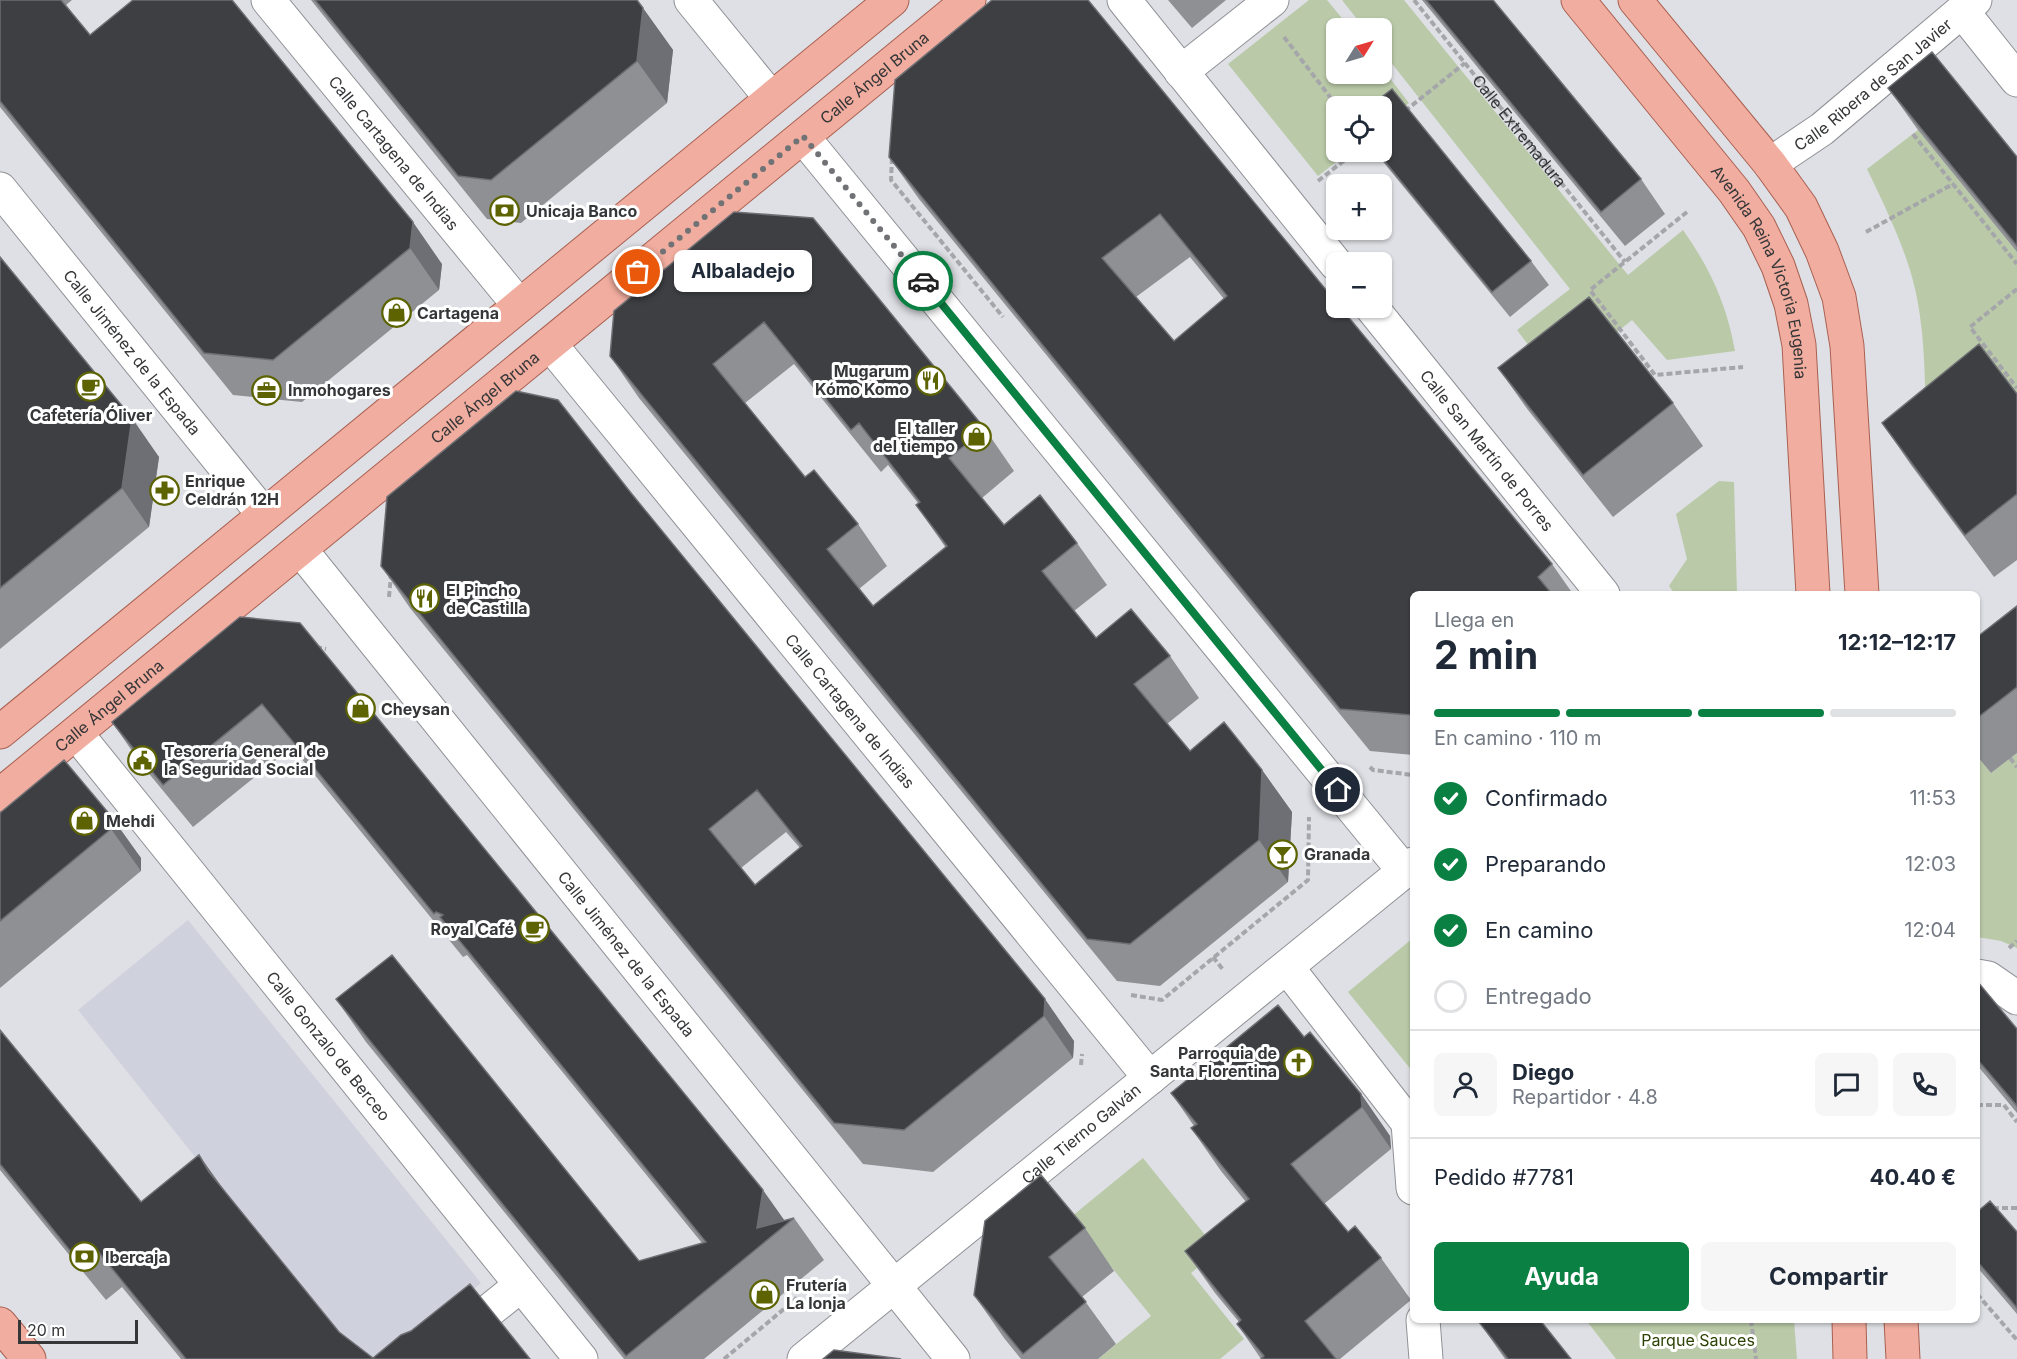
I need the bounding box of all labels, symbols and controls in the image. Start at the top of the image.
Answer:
street label: Calle Ribera de San Javier [1790,14,1956,155]
north arrow [1326,18,1392,84]
map controls [1326,18,1392,318]
street label: Calle Ángel Bruna [816,27,933,128]
street label: Calle Extremadura [1468,71,1571,191]
street label: Calle Cartagena de Indias [324,72,463,234]
button: locate [1326,96,1392,162]
street label: Avenida Reina Victoria Eugenia [1707,161,1811,380]
button: + [1326,174,1392,240]
bank icon: Unicaja Banco [489,195,521,227]
place label: Unicaja Banco [526,201,638,221]
pin [612,246,663,297]
callout: Albaladejo [674,251,812,293]
courier [893,251,953,311]
button: − [1326,252,1392,318]
icon: bag [621,255,654,288]
text: Albaladejo [691,259,795,283]
street label: Calle Jiménez de la Espada [59,265,205,439]
icon: car [907,265,940,298]
shop icon: Cartagena [380,297,412,329]
place label: Cartagena [417,303,499,323]
street label: Calle Ángel Bruna [426,347,543,448]
place label: Mugarum Kómo Komo [815,361,909,399]
restaurant icon: Mugarum Kómo Komo [914,364,946,396]
street label: Calle San Martín de Porres [1416,366,1558,535]
cafe icon: Cafetería Óliver [75,371,107,403]
office icon: Inmohogares [251,374,283,406]
place label: Inmohogares [288,380,391,400]
place label: Cafetería Óliver [30,405,153,425]
place label: El taller del tiempo [873,418,955,456]
shop icon: El taller del tiempo [960,421,992,453]
place label: Enrique Celdrán 12H [185,471,279,509]
pharmacy icon: Enrique Celdrán 12H [148,474,180,506]
place label: El Pincho de Castilla [446,580,528,618]
restaurant icon: El Pincho de Castilla [409,583,441,615]
text: Llega en [1434,608,1514,632]
text: 12:12–12:17 [1838,629,1956,655]
street label: Calle Cartagena de Indias [781,630,919,792]
text: 2 min [1434,631,1538,678]
street label: Calle Ángel Bruna [51,655,167,756]
shop icon: Cheysan [344,693,376,725]
place label: Cheysan [381,699,450,719]
text: En camino · 110 m [1434,726,1602,750]
place label: Tesorería General de la Seguridad Social [164,741,326,779]
public building icon: Tesorería General de la Seguridad Social [127,744,159,776]
pin [1312,764,1363,815]
icon: home [1321,773,1354,806]
icon: check [1434,782,1467,815]
text: Confirmado [1485,785,1608,811]
text: 11:53 [1909,786,1956,810]
shop icon: Mehdi [69,805,101,837]
place label: Mehdi [106,811,155,831]
bar icon: Granada [1267,838,1299,870]
place label: Granada [1304,844,1370,864]
icon: check [1434,848,1467,881]
text: Preparando [1485,851,1606,877]
text: 12:03 [1905,852,1956,876]
street label: Calle Jiménez de la Espada [554,867,699,1041]
cafe icon: Royal Café [519,913,551,945]
icon: check [1434,914,1467,947]
text: En camino [1485,917,1593,943]
text: 12:04 [1904,918,1956,942]
place label: Royal Café [431,919,514,939]
street label: Calle Gonzalo de Berceo [262,967,395,1125]
text: Entregado [1485,983,1592,1009]
place label: Parroquia de Santa Florentina [1150,1043,1277,1081]
church icon: Parroquia de Santa Florentina [1282,1046,1314,1078]
button: person [1434,1053,1497,1116]
button: chat [1815,1053,1878,1116]
button: phone [1893,1053,1956,1116]
text: Diego [1512,1059,1574,1085]
street label: Calle Tierno Galván [1017,1079,1145,1188]
text: Repartidor · 4.8 [1512,1085,1658,1109]
text: Pedido #7781 [1434,1164,1574,1190]
text: 40.40 € [1870,1164,1956,1190]
bank icon: Ibercaja [68,1241,100,1273]
button: Ayuda [1434,1242,1689,1311]
button: Compartir [1701,1242,1956,1311]
place label: Ibercaja [105,1247,168,1267]
place label: Frutería La lonja [786,1275,847,1313]
shop icon: Frutería La lonja [749,1278,781,1310]
scale bar [18,1317,138,1344]
text: 20 m [27,1320,65,1340]
park label: Parque Sauces [1641,1330,1755,1350]

